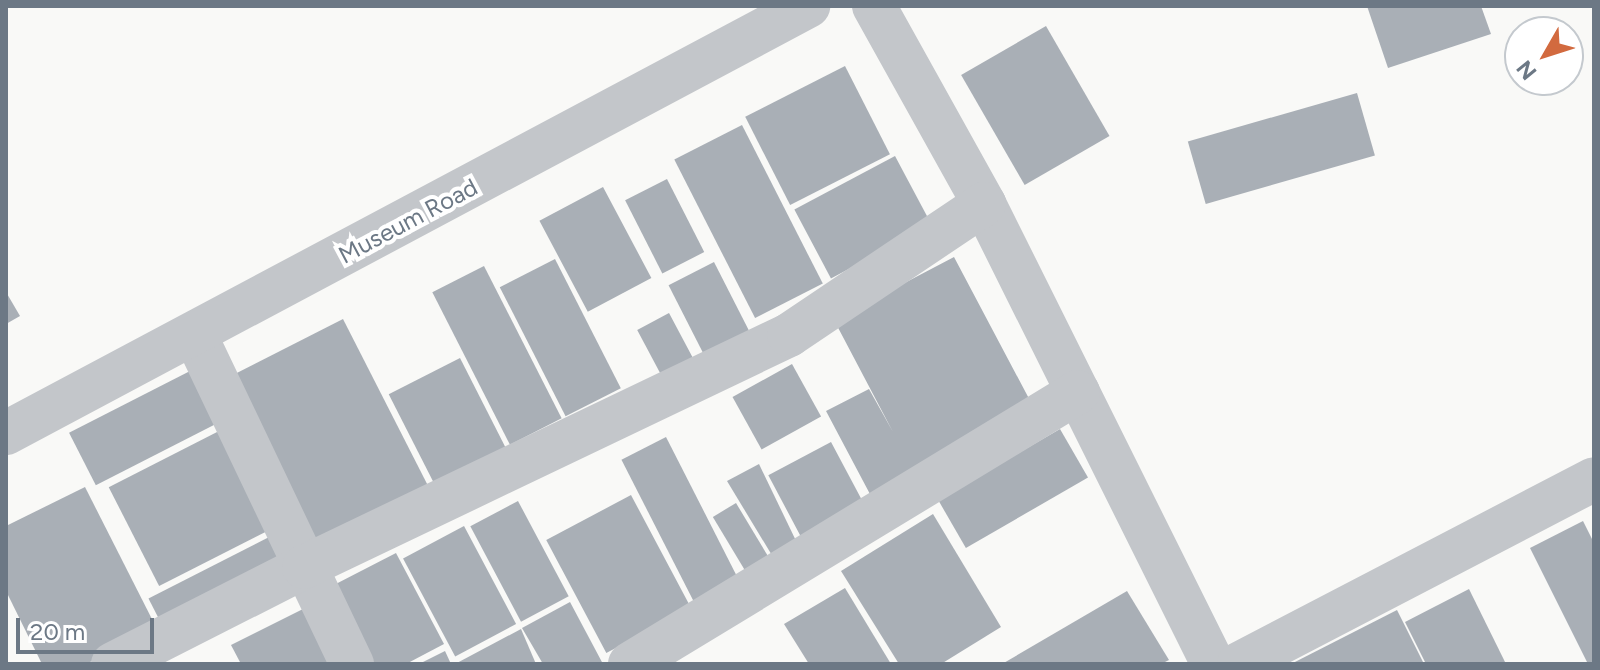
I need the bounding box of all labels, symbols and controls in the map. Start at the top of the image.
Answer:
north arrow [1504,16,1584,96]
text: N [1511,55,1542,85]
street label: Museum Road [334,172,482,270]
scale bar [20,602,158,652]
text: 20 m [30,617,85,646]

